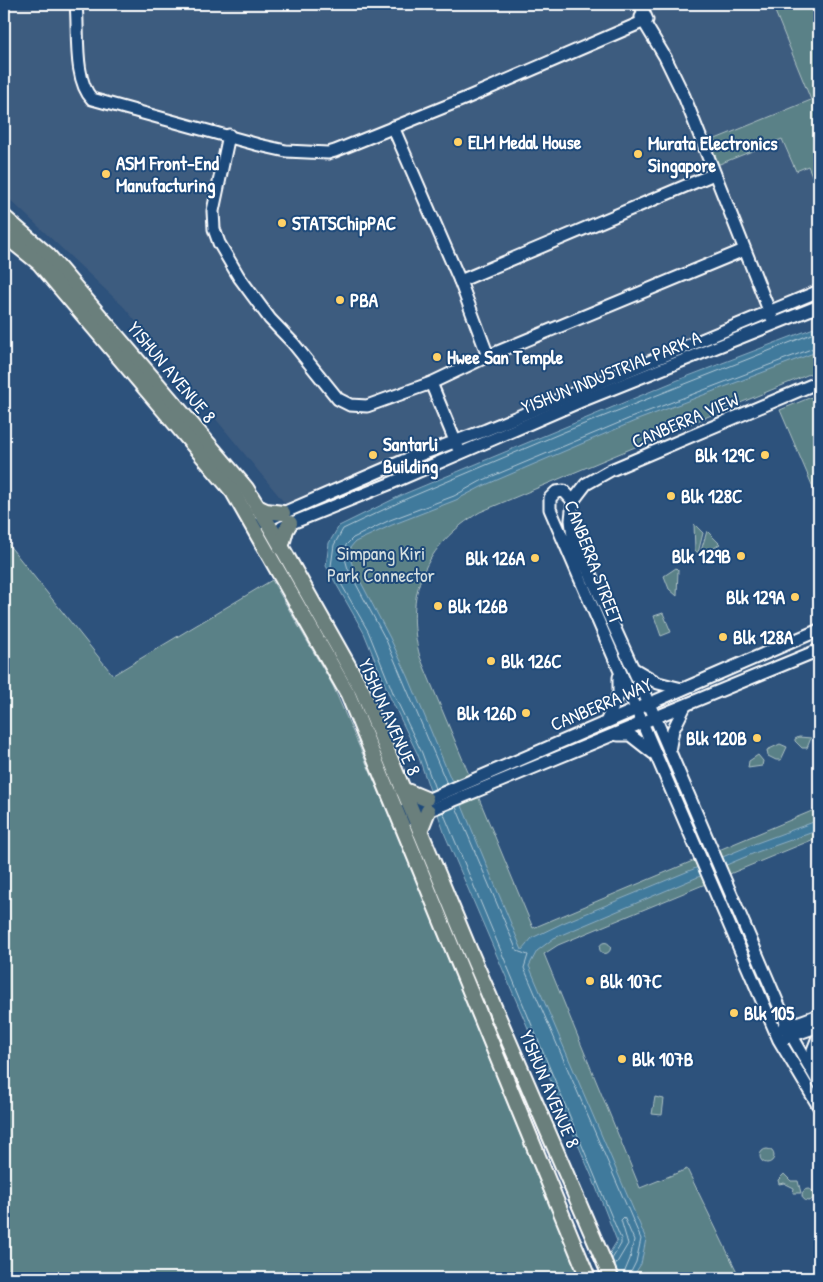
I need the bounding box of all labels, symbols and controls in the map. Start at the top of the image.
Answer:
place label: ELM Medal House [468,129,582,155]
place label: Murata Electronics Singapore [648,130,778,179]
marker: ELM Medal House [452,136,464,148]
marker: Murata Electronics Singapore [632,148,644,160]
place label: ASM Front-End Manufacturing [116,150,220,199]
marker: ASM Front-End Manufacturing [100,168,112,180]
place label: STATSChipPAC [292,210,396,237]
marker: STATSChipPAC [276,217,288,229]
place label: PBA [350,287,379,313]
marker: PBA [334,294,346,306]
street label: YISHUN AVENUE 8 [122,316,222,428]
street label: YISHUN INDUSTRIAL PARK A [517,324,705,420]
place label: Hwee San Temple [447,344,564,371]
marker: Hwee San Temple [431,351,443,363]
street label: CANBERRA VIEW [627,386,743,454]
place label: Santarli Building [383,431,439,480]
place label: Blk 129C [695,442,755,468]
marker: Santarli Building [367,449,379,461]
marker: Blk 129C [759,449,771,461]
place label: Blk 128C [681,483,742,509]
marker: Blk 128C [665,490,677,502]
street label: CANBERRA STREET [558,496,630,629]
park label: Simpang Kiri Park Connector [327,540,436,588]
place label: Blk 129B [672,543,731,569]
place label: Blk 126A [465,545,526,571]
marker: Blk 129B [735,550,747,562]
marker: Blk 126A [529,552,541,564]
place label: Blk 129A [726,584,786,610]
marker: Blk 129A [789,591,801,603]
place label: Blk 126B [448,593,508,619]
marker: Blk 126B [432,600,444,612]
place label: Blk 128A [733,624,794,650]
marker: Blk 128A [717,631,729,643]
place label: Blk 126C [501,648,562,674]
street label: YISHUN AVENUE 8 [353,654,427,780]
marker: Blk 126C [485,655,497,667]
street label: CANBERRA WAY [546,671,656,737]
place label: Blk 126D [457,700,517,726]
marker: Blk 126D [520,707,532,719]
place label: Blk 120B [686,725,747,751]
marker: Blk 120B [751,732,763,744]
place label: Blk 107C [600,968,662,994]
marker: Blk 107C [584,975,596,987]
place label: Blk 105 [744,1000,795,1026]
marker: Blk 105 [728,1007,740,1019]
street label: YISHUN AVENUE 8 [514,1026,586,1152]
place label: Blk 107B [632,1046,694,1072]
marker: Blk 107B [616,1053,628,1065]

